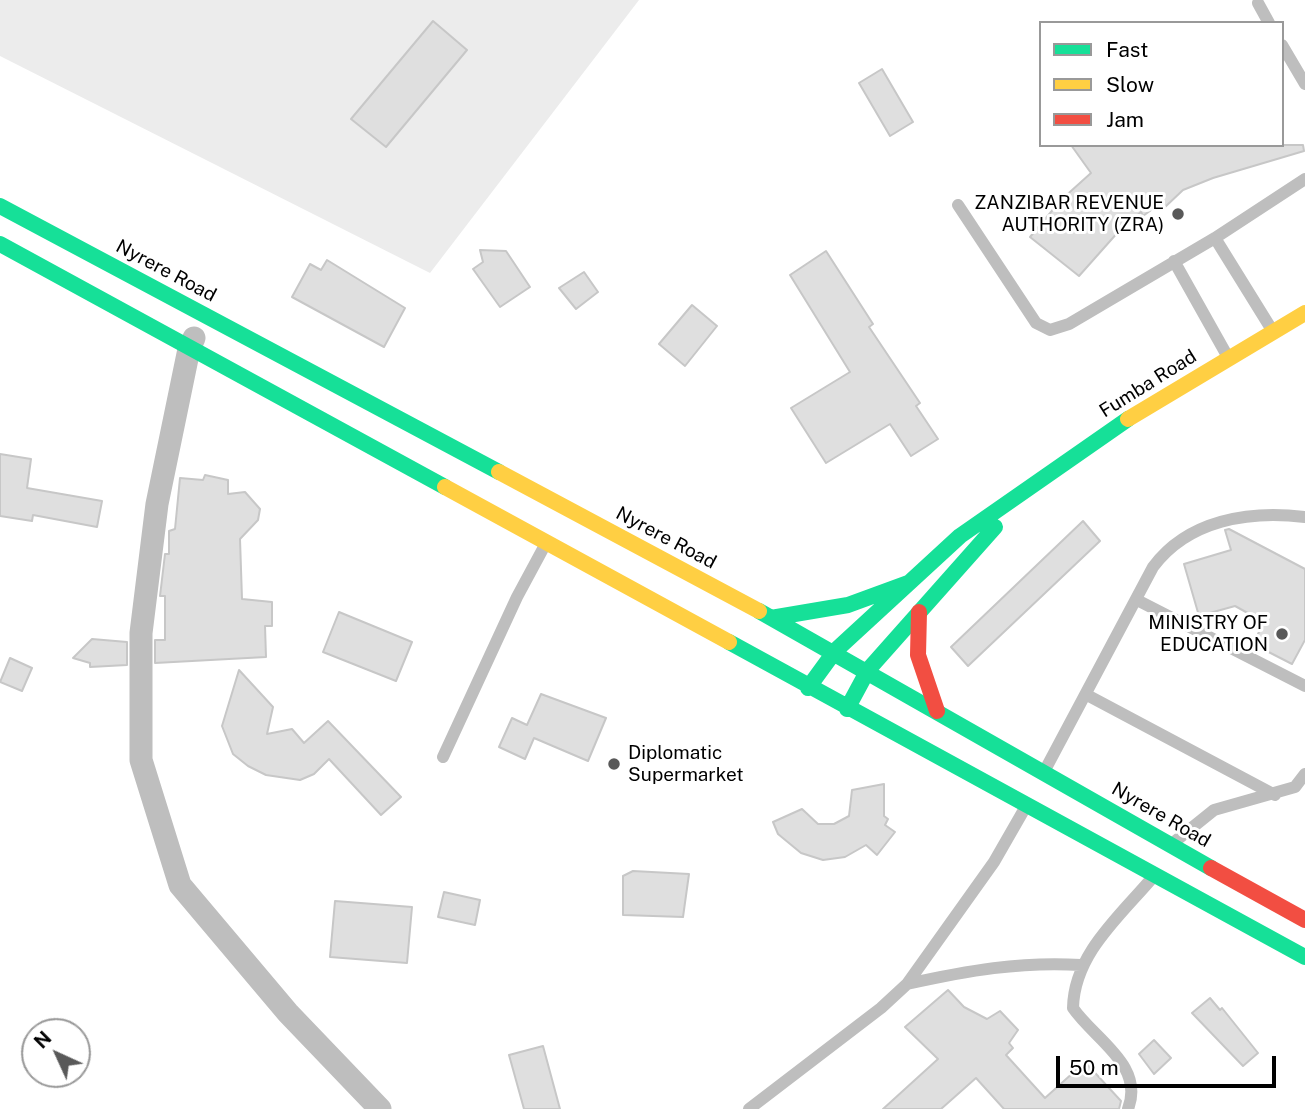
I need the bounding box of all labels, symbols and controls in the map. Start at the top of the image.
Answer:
legend [1039,21,1284,147]
text: Fast [1106,37,1148,62]
text: Slow [1106,72,1154,97]
text: Jam [1106,107,1144,132]
place label: ZANZIBAR REVENUE AUTHORITY (ZRA) [974,192,1164,236]
marker: ZANZIBAR REVENUE AUTHORITY (ZRA) [1170,206,1186,222]
street label: Nyrere Road [112,235,220,307]
street label: Fumba Road [1095,345,1201,423]
street label: Nyrere Road [612,502,720,574]
place label: MINISTRY OF EDUCATION [1148,612,1268,656]
marker: MINISTRY OF EDUCATION [1274,626,1290,642]
place label: Diplomatic Supermarket [628,742,744,786]
marker: Diplomatic Supermarket [606,756,622,772]
street label: Nyrere Road [1108,778,1214,852]
north arrow [21,1018,91,1088]
text: N [30,1027,56,1053]
scale bar [1060,1042,1280,1086]
text: 50 m [1069,1055,1119,1080]

